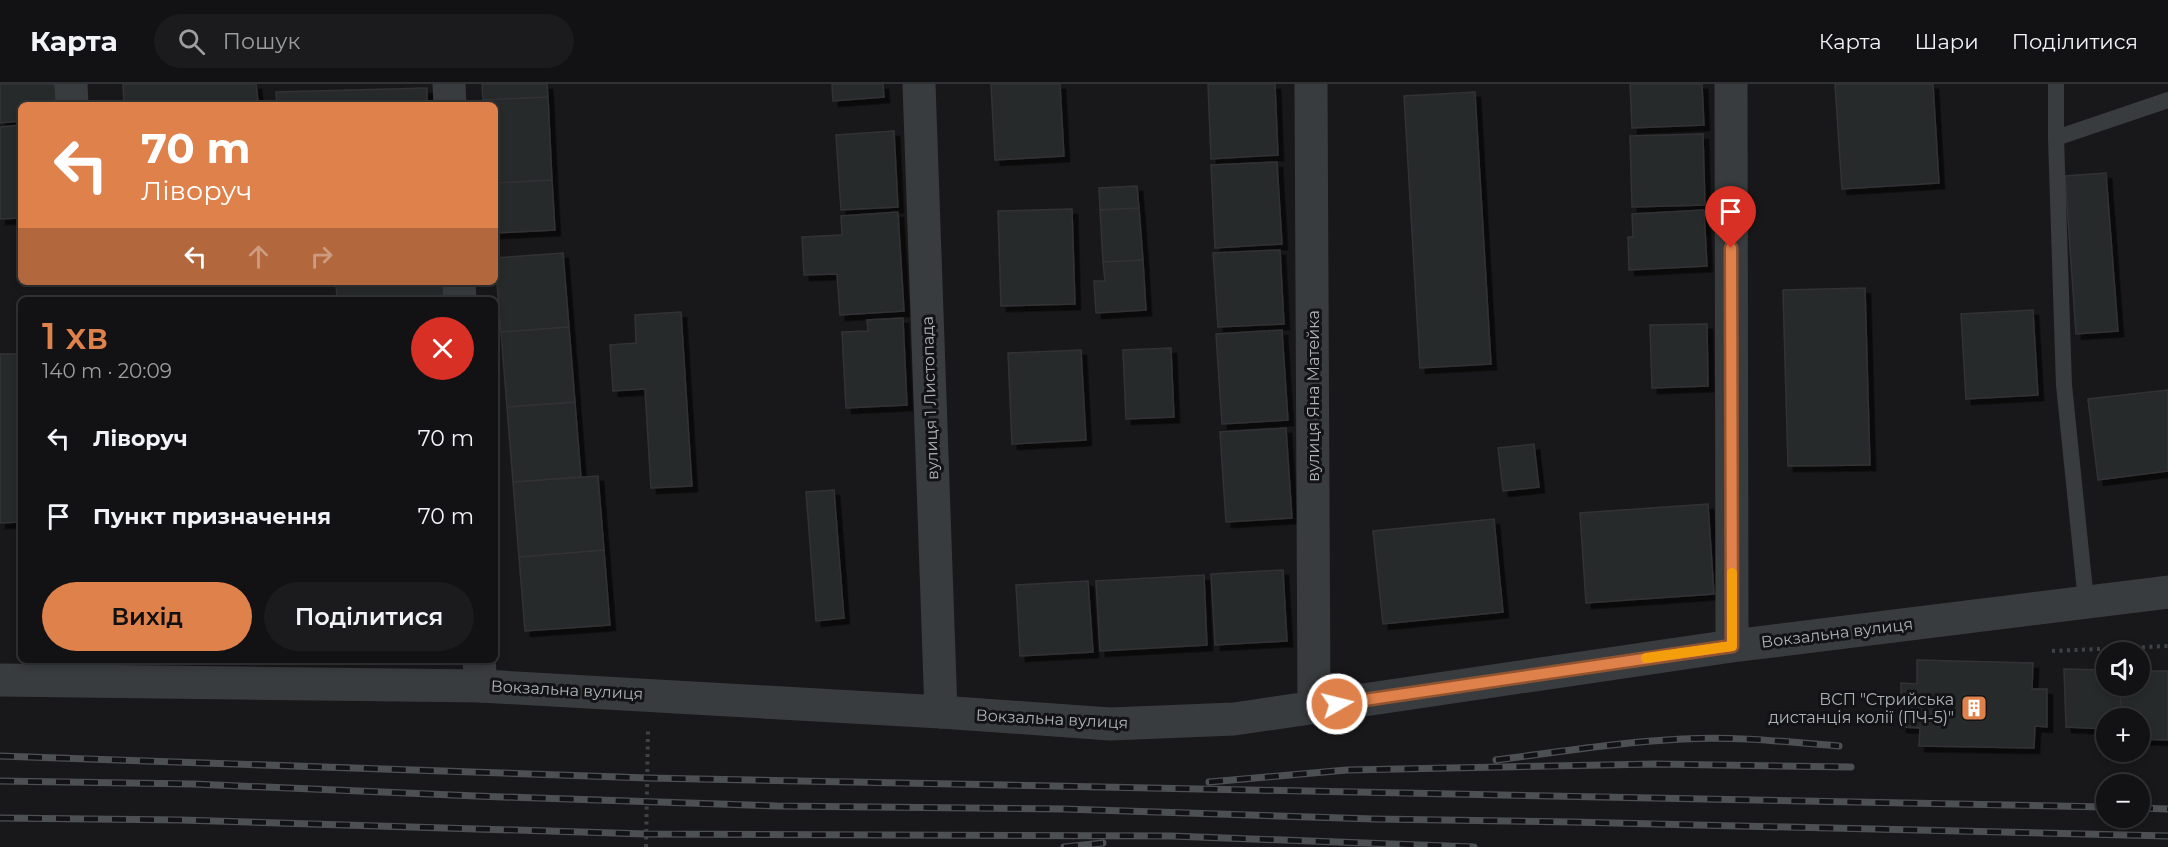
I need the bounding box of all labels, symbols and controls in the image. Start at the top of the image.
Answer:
search box [154,14,574,68]
text: Карта [30,24,118,58]
icon: search [175,25,208,58]
text: Пошук [223,28,300,55]
text: Карта [1819,29,1882,54]
text: Шари [1915,29,1979,54]
text: Поділитися [2012,29,2138,54]
text: 70 m [141,122,251,174]
icon: left [42,126,120,204]
text: Ліворуч [141,174,253,207]
pin [1705,186,1756,248]
icon: arrive [1714,195,1747,228]
icon: left [179,240,212,273]
icon: ahead [242,240,275,273]
icon: right [305,240,338,273]
street label: вулиця Яна Матейка [1304,310,1323,482]
text: 1 хв [42,314,108,358]
street label: вулиця 1 Листопада [918,316,942,480]
button: close [411,317,474,380]
text: 140 m · 20:09 [42,359,172,383]
icon: left [42,422,75,455]
text: Ліворуч [93,425,188,452]
text: 70 m [418,425,474,452]
icon: arrive [42,500,75,533]
text: Пункт призначення [93,503,331,530]
text: 70 m [418,503,474,530]
button: Вихід [42,582,252,651]
button: Поділитися [264,582,474,651]
street label: Вокзальна вулиця [1760,614,1914,652]
map controls [2096,642,2150,828]
button: sound [2096,642,2150,696]
position arrow [1305,672,1369,736]
street label: Вокзальна вулиця [490,677,644,703]
place label: ВСП "Стрийська дистанція колії (ПЧ-5)" [1768,690,1954,727]
building icon: ВСП "Стрийська дистанція колії (ПЧ-5)" [1959,693,1989,723]
street label: Вокзальна вулиця [975,706,1129,732]
button: + [2096,708,2150,762]
button: − [2096,774,2150,828]

